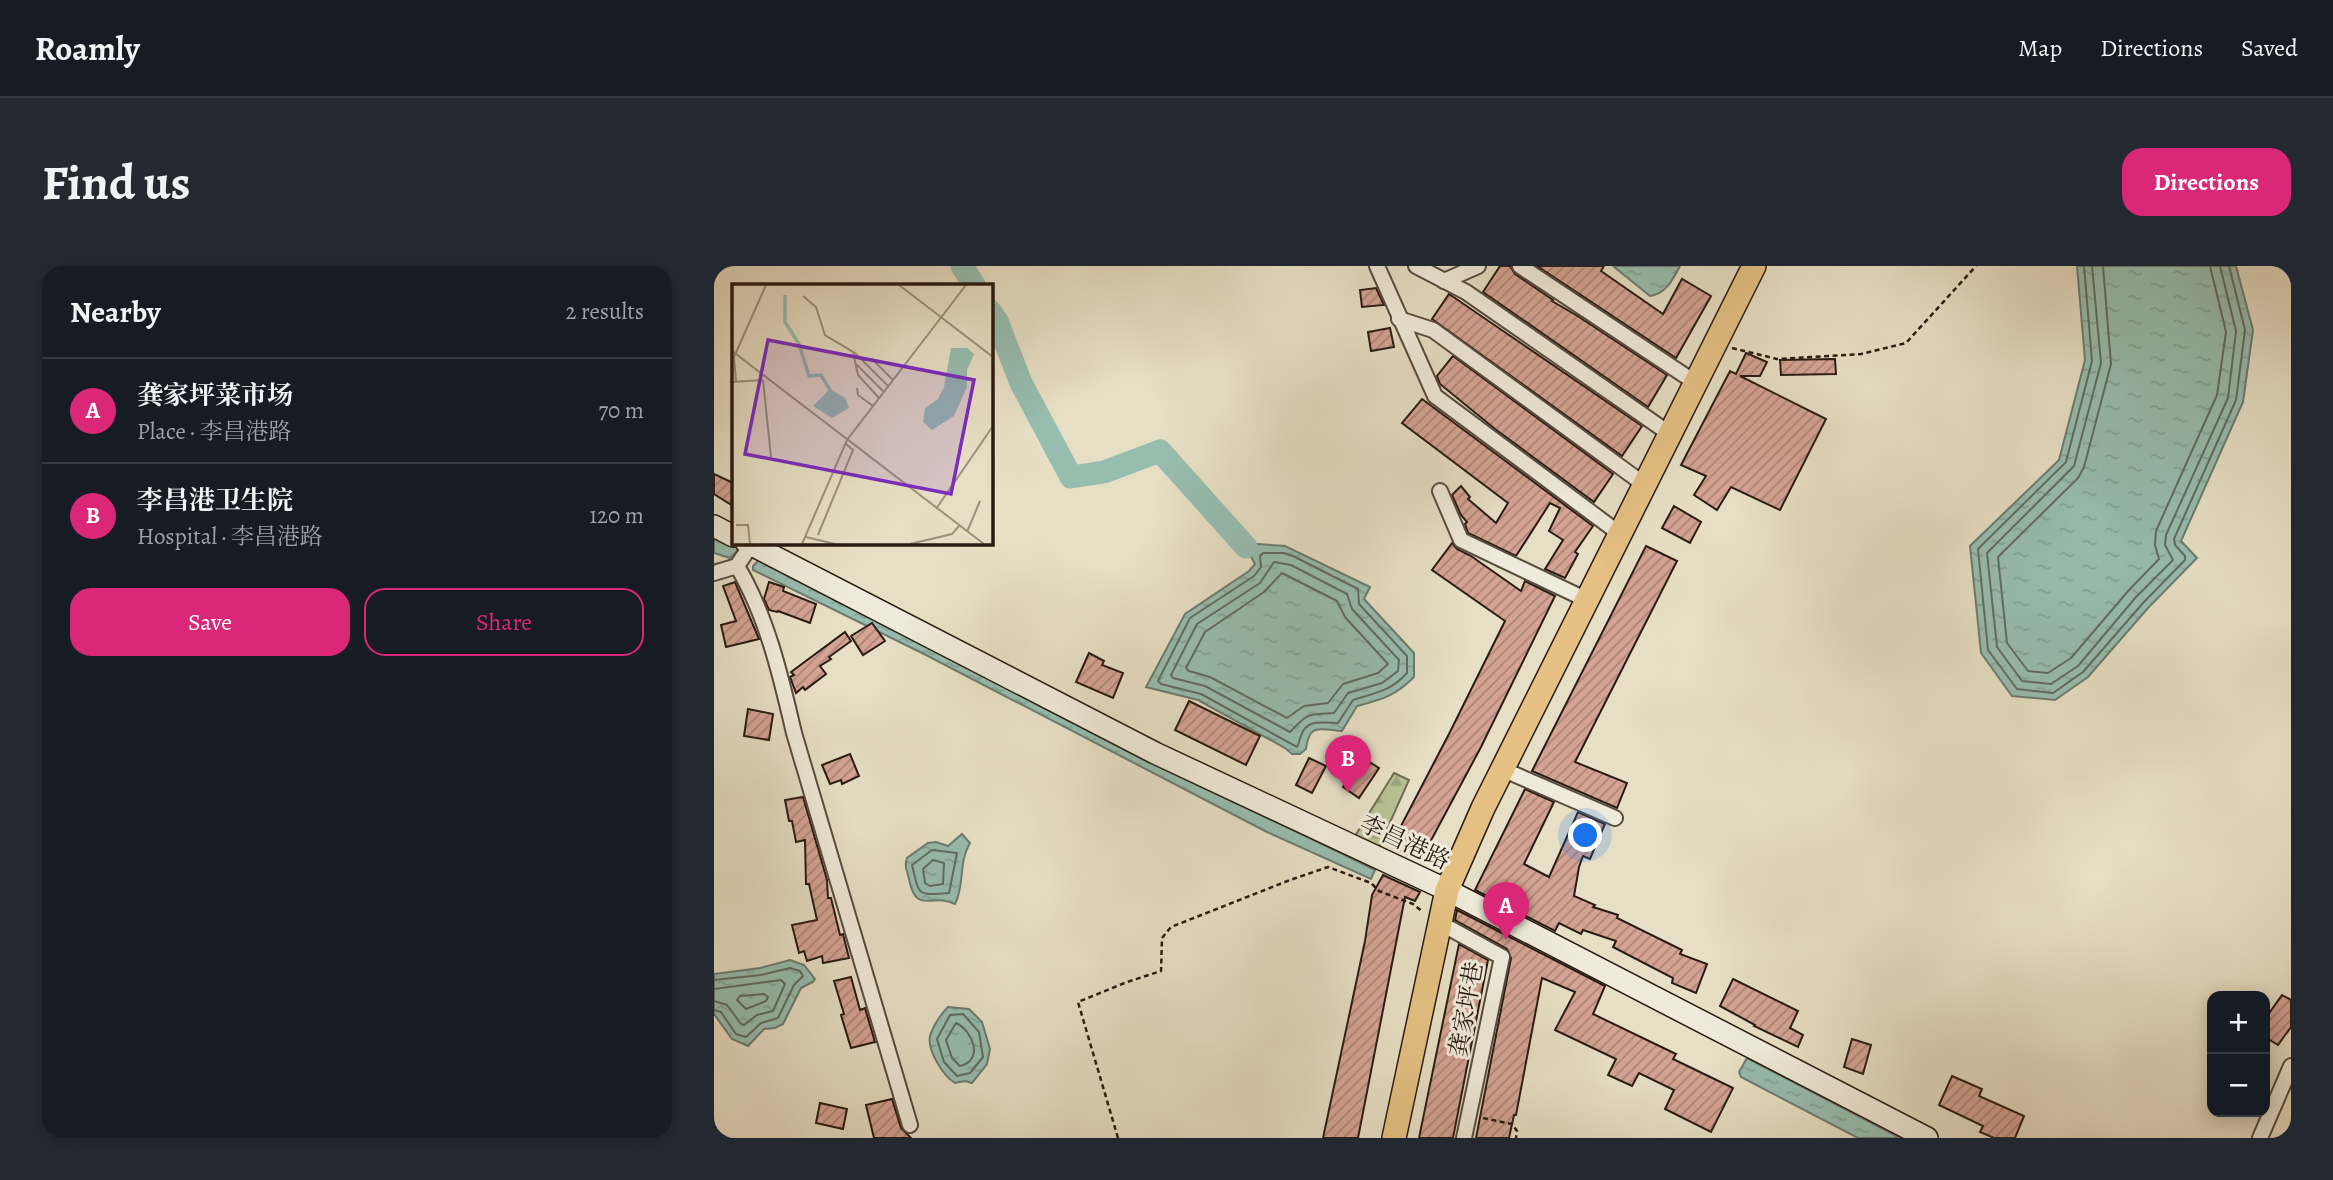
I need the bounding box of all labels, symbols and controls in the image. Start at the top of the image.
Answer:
text: Roamly [35,26,140,71]
text: Map [2018,32,2062,64]
text: Directions [2100,32,2203,64]
text: Saved [2241,32,2298,64]
button: Directions [2122,148,2291,216]
text: Find us [42,149,190,216]
inset map [732,284,992,544]
text: Nearby [70,292,161,332]
text: 2 results [566,296,644,327]
text: 龚家坪菜市场 [137,378,293,413]
text: A [86,395,100,426]
text: 70 m [598,395,644,426]
text: Place · 李昌港路 [137,416,291,447]
text: 李昌港卫生院 [137,483,293,518]
text: B [86,500,100,531]
text: 120 m [589,500,644,531]
text: Hospital · 李昌港路 [137,521,323,552]
button: Save [70,588,350,656]
button: Share [364,588,644,656]
pin: B [1325,735,1371,793]
street label: 李昌港路 [1355,807,1455,877]
your location [1568,818,1602,852]
pin: A [1483,882,1529,940]
street label: 龚家坪巷 [1442,959,1490,1059]
map controls [2207,991,2270,1117]
button: + [2207,991,2270,1054]
button: − [2207,1054,2270,1117]

